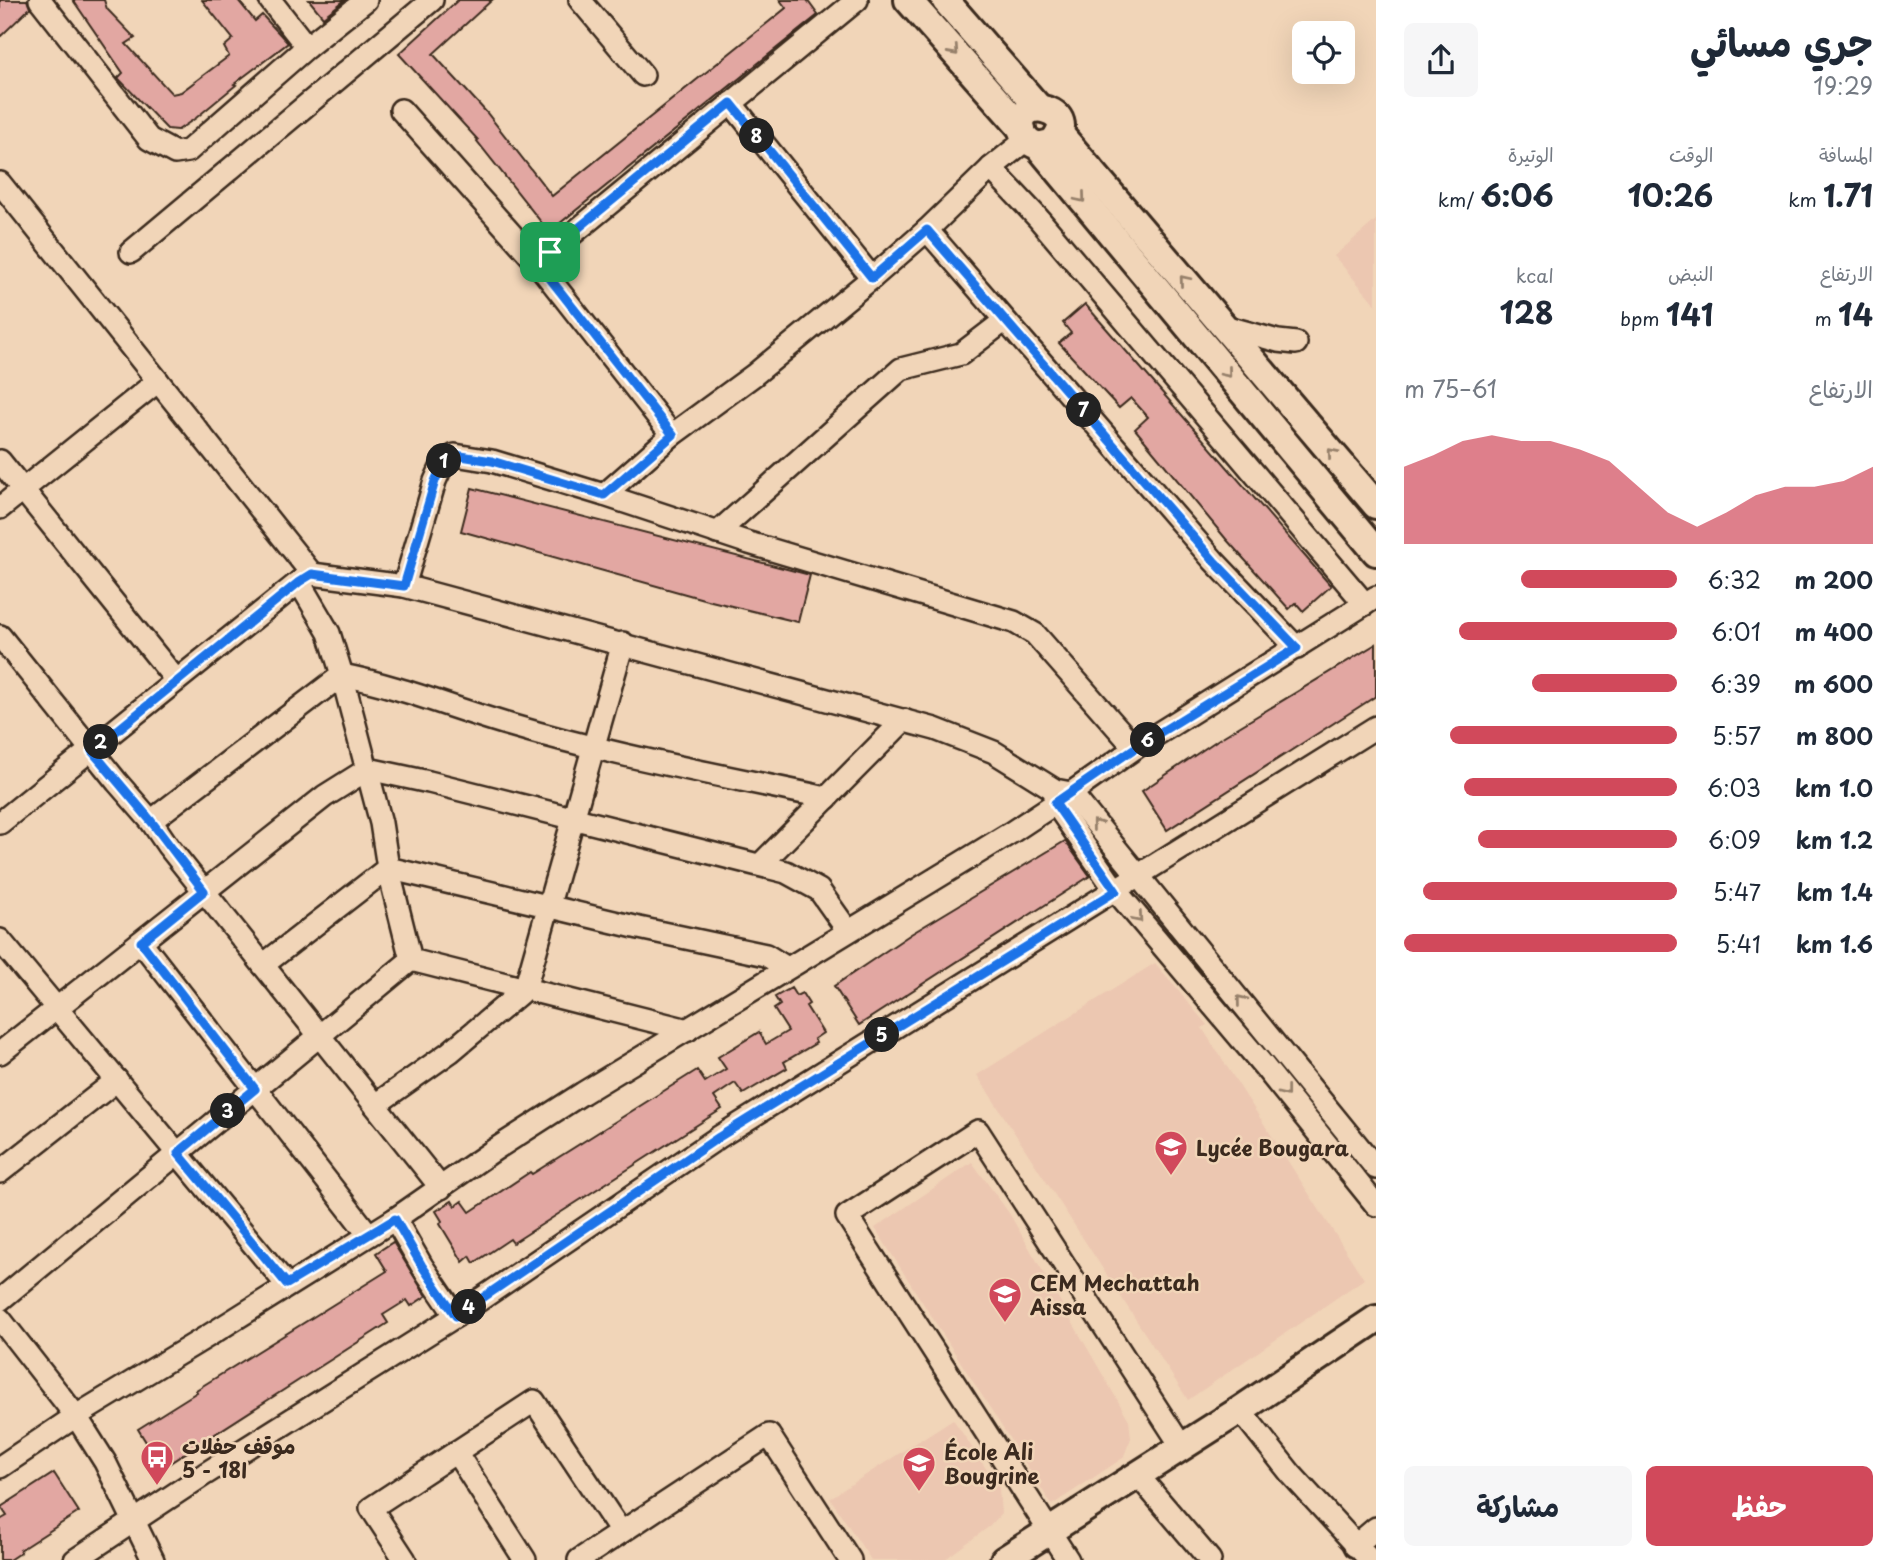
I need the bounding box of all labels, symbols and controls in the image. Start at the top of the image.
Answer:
text: جري مسائي [1690,13,1873,70]
map controls [1292,21,1355,84]
button: locate [1292,21,1355,84]
button: share [1404,23,1478,97]
one-way arrow [946,43,958,56]
text: 19:29 [1813,68,1873,103]
pin: 8 [740,118,774,154]
text: 8 [751,121,762,149]
text: الوتيرة [1508,140,1554,168]
text: الوقت [1669,140,1713,168]
text: المسافة [1819,140,1873,168]
text: 6:06 [1480,172,1554,217]
text: 10:26 [1628,172,1713,217]
text: 1.71 [1823,172,1873,217]
text: /km [1438,185,1480,213]
text: km [1788,185,1823,213]
one-way arrow [1073,191,1086,203]
pin [520,222,580,282]
icon: arrive [531,233,569,271]
text: النبض [1668,259,1713,287]
text: الارتفاع [1820,259,1873,287]
text: kcal [1516,261,1554,289]
one-way arrow [1180,275,1192,288]
text: 128 [1499,289,1554,334]
text: 141 [1666,291,1713,336]
text: 14 [1838,291,1873,336]
text: bpm [1620,304,1666,332]
text: m [1815,304,1838,332]
one-way arrow [1219,365,1231,378]
text: 61–75 m [1404,371,1497,406]
text: الارتفاع [1809,371,1873,406]
pin: 7 [1066,392,1102,428]
text: 7 [1078,395,1089,423]
pin: 1 [426,444,462,478]
text: 1 [439,446,448,474]
one-way arrow [1328,448,1340,461]
text: 6:32 [1707,562,1761,597]
text: 200 m [1794,562,1873,597]
text: 6:01 [1711,614,1761,649]
text: 400 m [1795,614,1873,649]
text: 6:39 [1710,666,1761,701]
text: 600 m [1794,666,1873,701]
text: 5:57 [1712,718,1761,753]
text: 800 m [1796,718,1873,753]
pin: 6 [1130,722,1166,758]
pin: 2 [84,724,119,760]
text: 6 [1141,725,1154,753]
text: 2 [94,727,107,755]
text: 6:03 [1707,770,1761,805]
text: 1.0 km [1795,770,1873,805]
one-way arrow [1092,820,1105,832]
text: 6:09 [1708,822,1761,857]
text: 1.2 km [1796,822,1873,857]
text: 5:47 [1713,874,1761,909]
text: 1.4 km [1797,874,1873,909]
one-way arrow [1130,909,1142,922]
text: 5:41 [1716,926,1761,961]
text: 1.6 km [1796,926,1873,961]
one-way arrow [1237,995,1249,1008]
pin: 5 [864,1018,900,1052]
text: 5 [875,1020,888,1048]
one-way arrow [1276,1084,1289,1096]
pin: 3 [210,1094,246,1128]
text: 3 [221,1096,234,1124]
school or university icon: Lycée Bougara [1152,1128,1190,1177]
place label: Lycée Bougara [1196,1131,1349,1163]
place label: CEM Mechattah Aissa [1029,1266,1200,1322]
school or university icon: CEM Mechattah Aissa [986,1275,1024,1324]
pin: 4 [452,1290,486,1324]
text: 4 [462,1292,475,1320]
place label: موقف حفلات 5 - 18ا [182,1429,295,1485]
place label: École Ali Bougrine [944,1435,1039,1491]
bus stop icon: موقف حفلات 5 - 18ا [138,1438,176,1487]
school or university icon: École Ali Bougrine [900,1444,938,1493]
button: مشاركة [1404,1466,1632,1546]
button: حفظ [1646,1466,1873,1546]

